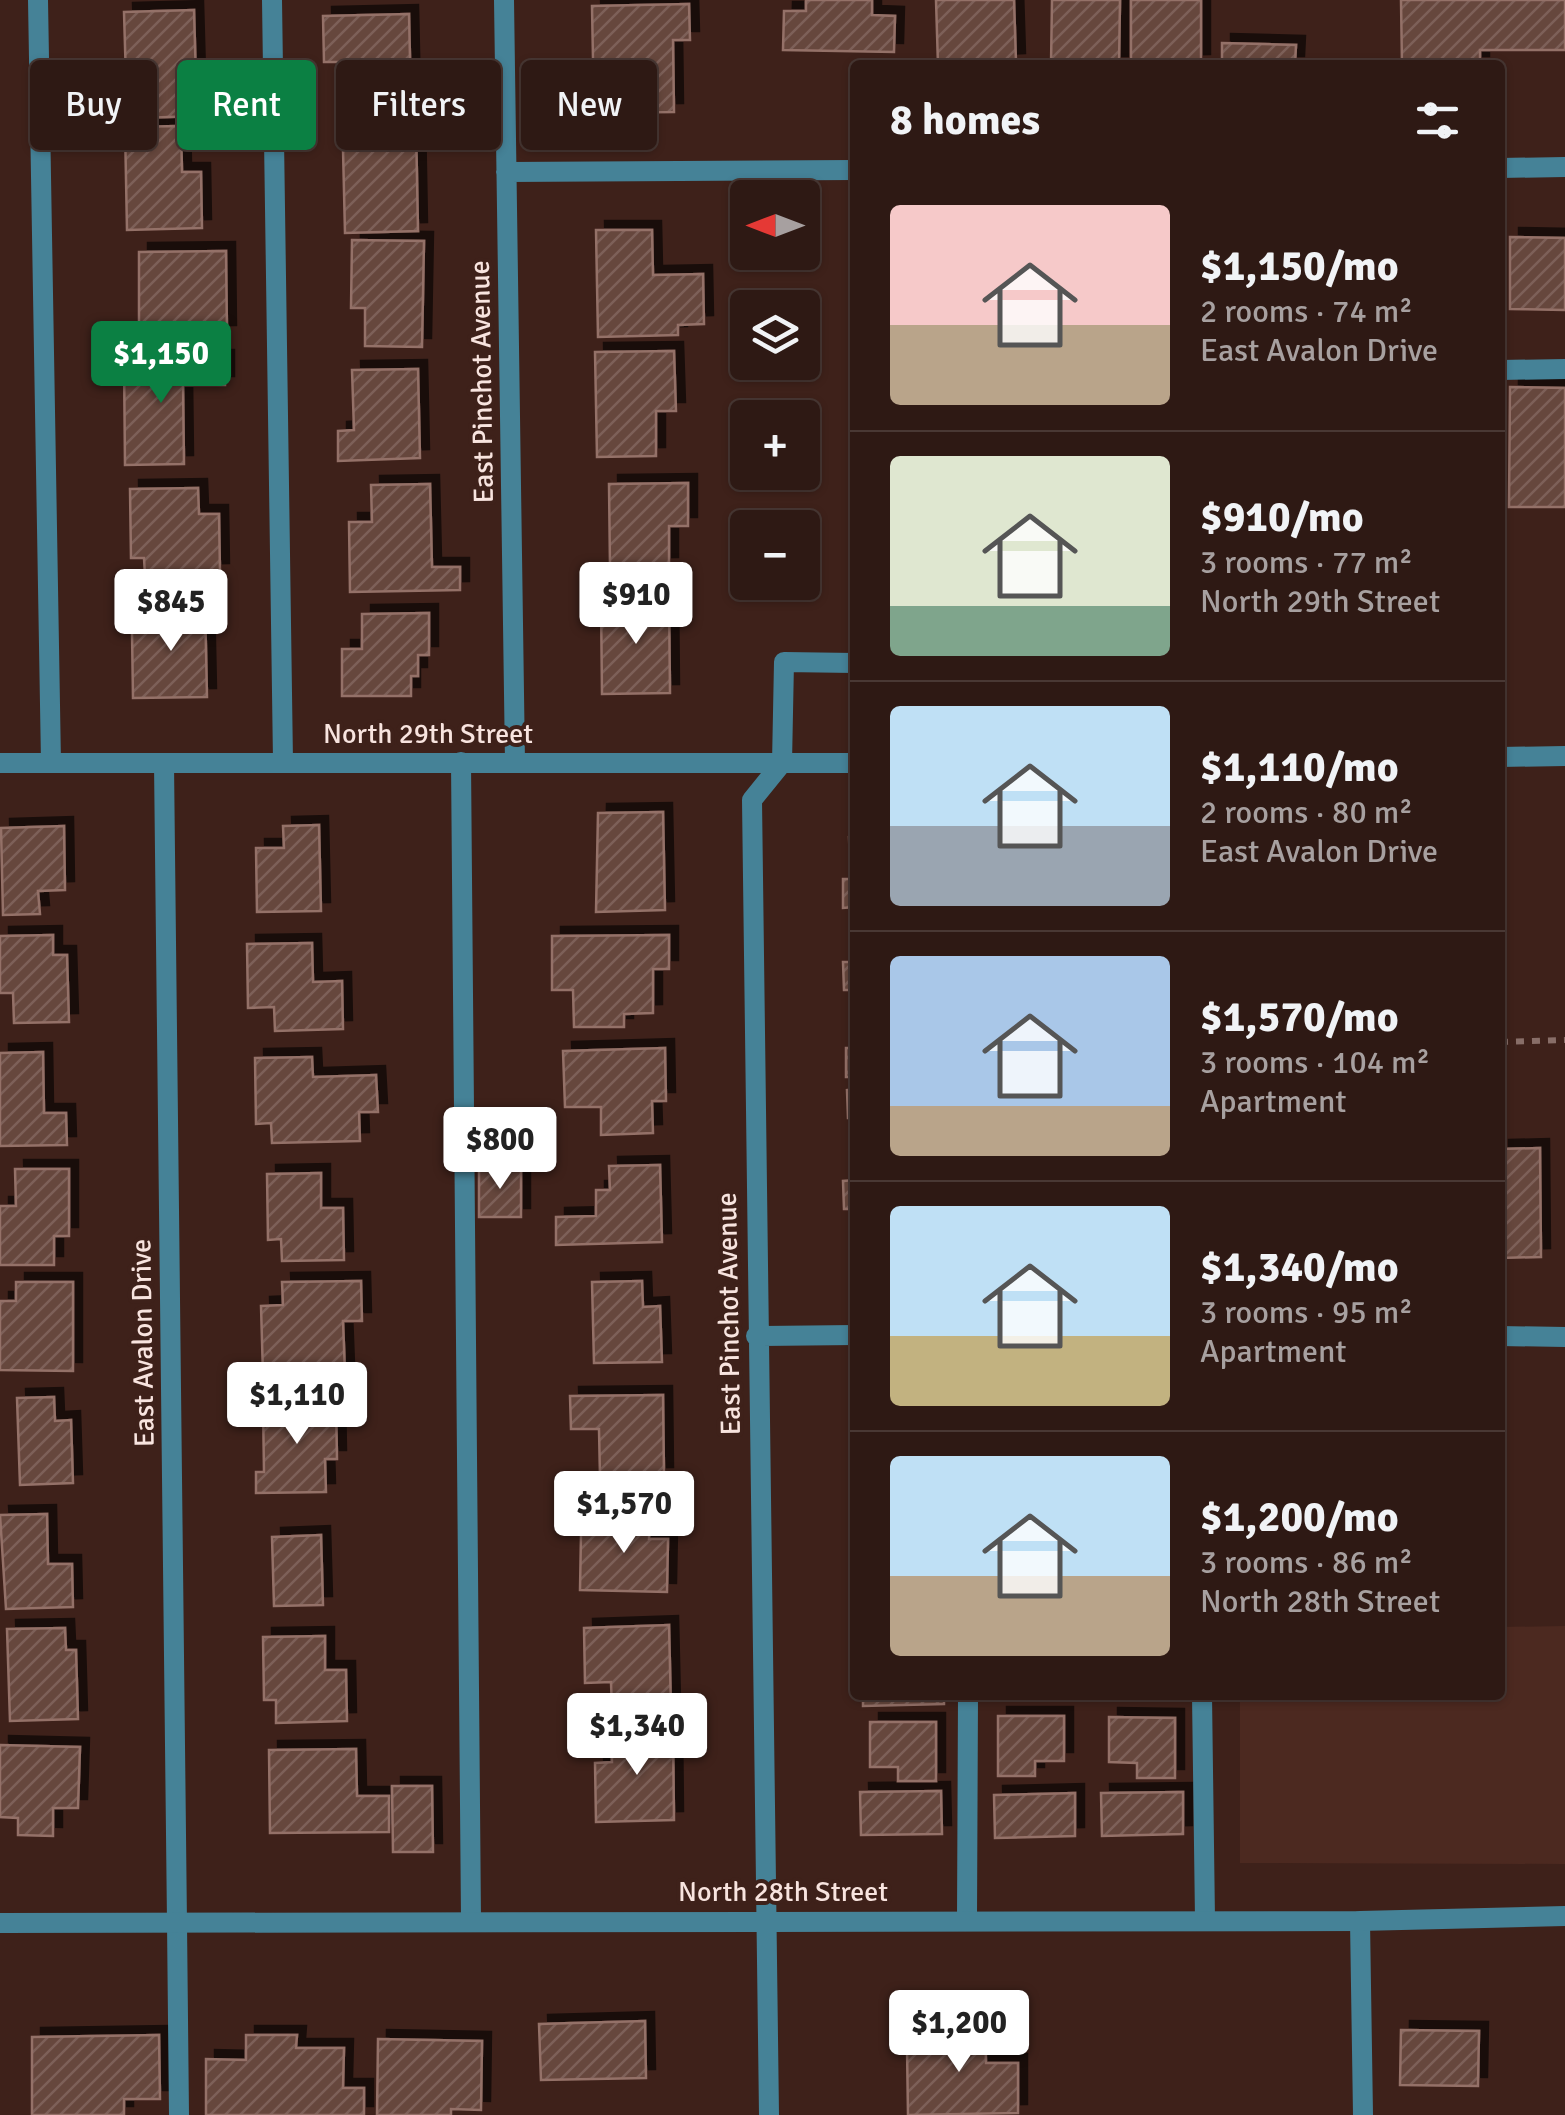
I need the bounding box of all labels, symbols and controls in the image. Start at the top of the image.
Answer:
chip: Buy [30,60,157,150]
chip: Rent [177,60,316,150]
chip: Filters [336,60,501,150]
chip: New [521,60,657,150]
icon: filters [1410,93,1465,148]
text: 8 homes [890,95,1040,146]
north arrow [730,180,820,270]
map controls [730,180,820,600]
text: $1,150/mo [1200,241,1399,292]
icon: home [970,245,1090,365]
street label: East Pinchot Avenue [463,260,501,504]
button: layers [730,290,820,380]
text: 2 rooms · 74 m² [1200,292,1413,331]
pin: $1,150 [80,321,242,406]
text: East Avalon Drive [1200,331,1438,370]
text: $1,150 [113,334,209,373]
button: + [730,400,820,490]
text: $910/mo [1200,492,1364,543]
icon: home [970,496,1090,616]
button: − [730,510,820,600]
text: 3 rooms · 77 m² [1200,543,1413,582]
pin: $910 [577,562,695,647]
pin: $845 [112,569,230,654]
text: $910 [601,575,671,614]
text: $845 [136,582,206,621]
text: North 29th Street [1200,582,1440,621]
street label: North 29th Street [323,717,533,751]
text: $1,110/mo [1200,742,1399,793]
icon: home [970,746,1090,866]
text: 2 rooms · 80 m² [1200,793,1413,832]
text: East Avalon Drive [1200,832,1438,871]
text: $1,570/mo [1200,992,1399,1043]
icon: home [970,996,1090,1116]
text: 3 rooms · 104 m² [1200,1043,1430,1082]
text: Apartment [1200,1082,1347,1121]
pin: $800 [441,1107,559,1192]
text: $800 [465,1120,535,1159]
street label: East Pinchot Avenue [710,1192,748,1436]
street label: East Avalon Drive [124,1239,162,1447]
text: $1,340/mo [1200,1242,1399,1293]
icon: home [970,1246,1090,1366]
text: 3 rooms · 95 m² [1200,1293,1413,1332]
text: Apartment [1200,1332,1347,1371]
pin: $1,110 [216,1362,378,1447]
text: $1,110 [249,1375,345,1414]
pin: $1,570 [543,1471,705,1556]
text: $1,570 [576,1484,672,1523]
text: $1,200/mo [1200,1492,1399,1543]
icon: home [970,1496,1090,1616]
text: 3 rooms · 86 m² [1200,1543,1413,1582]
text: North 28th Street [1200,1582,1440,1621]
pin: $1,340 [556,1693,718,1778]
text: $1,340 [589,1706,685,1745]
street label: North 28th Street [678,1875,888,1909]
pin: $1,200 [878,1990,1040,2075]
text: $1,200 [911,2003,1007,2042]

